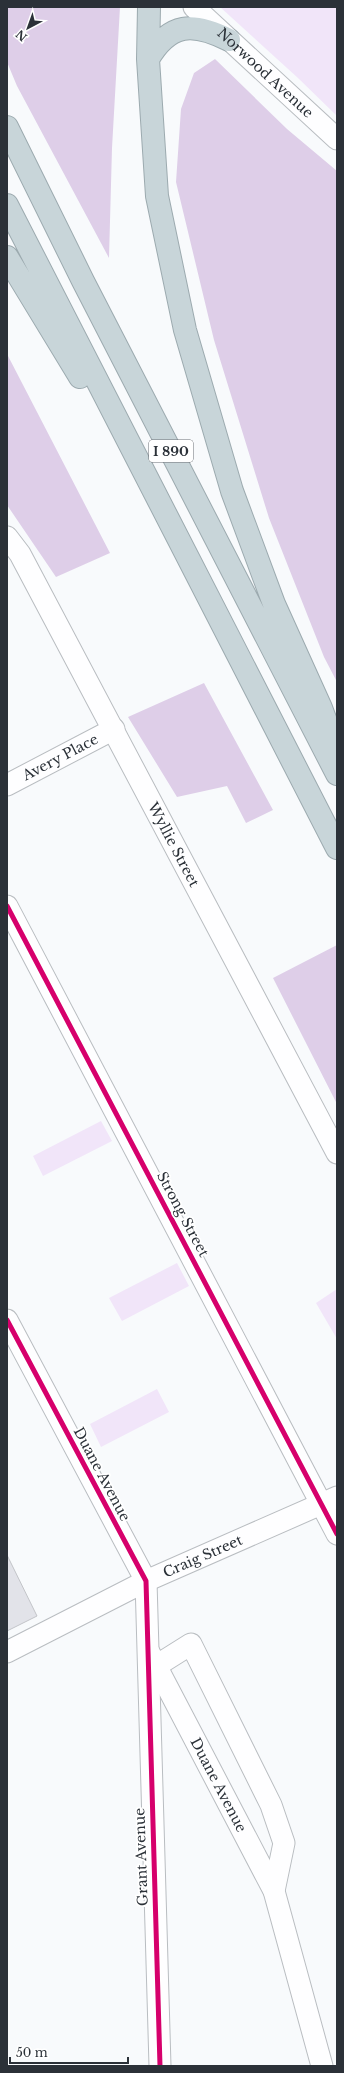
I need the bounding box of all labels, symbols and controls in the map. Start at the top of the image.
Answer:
north arrow [8,8,48,48]
street label: Norwood Avenue [213,24,317,122]
text: N [12,26,30,44]
road number: I 890 [149,440,193,462]
street label: Avery Place [18,730,101,785]
street label: Wyllie Street [144,798,204,890]
street label: Strong Street [153,1168,213,1260]
street label: Duane Avenue [70,1424,134,1524]
street label: Craig Street [160,1530,246,1581]
street label: Duane Avenue [186,1735,251,1835]
street label: Grant Avenue [130,1808,152,1906]
scale bar [10,2039,128,2065]
text: 50 m [16,2045,48,2060]

